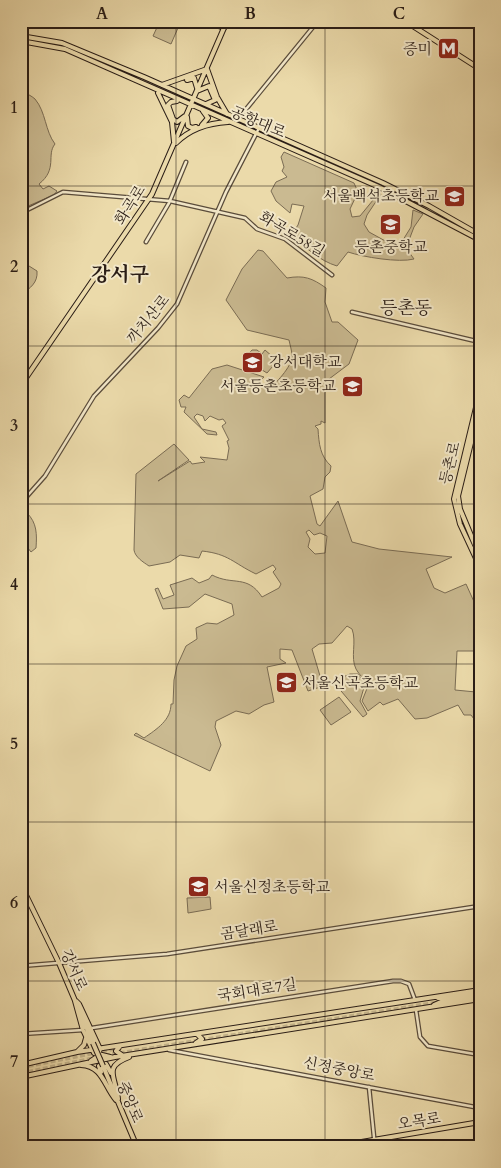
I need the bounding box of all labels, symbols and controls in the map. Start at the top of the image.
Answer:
text: A [96,3,108,25]
text: B [244,3,256,25]
text: C [393,3,405,25]
metro station icon: 증미 [436,37,460,61]
place label: 증미 [403,39,432,59]
text: 1 [10,97,18,119]
street label: 공항대로 [227,101,289,143]
street label: 화곡로 [110,181,150,229]
school or university icon: 서울백석초등학교 [443,184,467,208]
place label: 서울백석초등학교 [323,186,440,206]
street label: 화곡로58길 [255,207,329,261]
school or university icon: 등촌중학교 [379,212,403,236]
place label: 등촌중학교 [355,237,428,257]
text: 2 [10,256,18,278]
district label: 강서구 [91,261,149,288]
street label: 까치산로 [122,290,174,348]
district label: 등촌동 [380,296,432,321]
school or university icon: 강서대학교 [241,350,265,374]
place label: 강서대학교 [269,352,342,372]
school or university icon: 서울등촌초등학교 [340,374,364,398]
place label: 서울등촌초등학교 [220,376,337,396]
text: 3 [10,415,18,437]
street label: 등촌로 [435,439,465,487]
text: 4 [10,574,18,596]
school or university icon: 서울신곡초등학교 [274,671,298,695]
place label: 서울신곡초등학교 [302,673,418,693]
text: 5 [10,733,18,755]
school or university icon: 서울신정초등학교 [186,875,210,899]
place label: 서울신정초등학교 [214,877,330,897]
text: 6 [10,892,18,914]
street label: 곰달래로 [219,916,280,944]
street label: 강서로 [56,946,92,994]
street label: 국회대로7길 [216,974,298,1006]
text: 7 [10,1051,18,1073]
street label: 신정중앙로 [302,1052,377,1086]
street label: 중앙로 [112,1078,148,1126]
street label: 오목로 [396,1108,443,1134]

